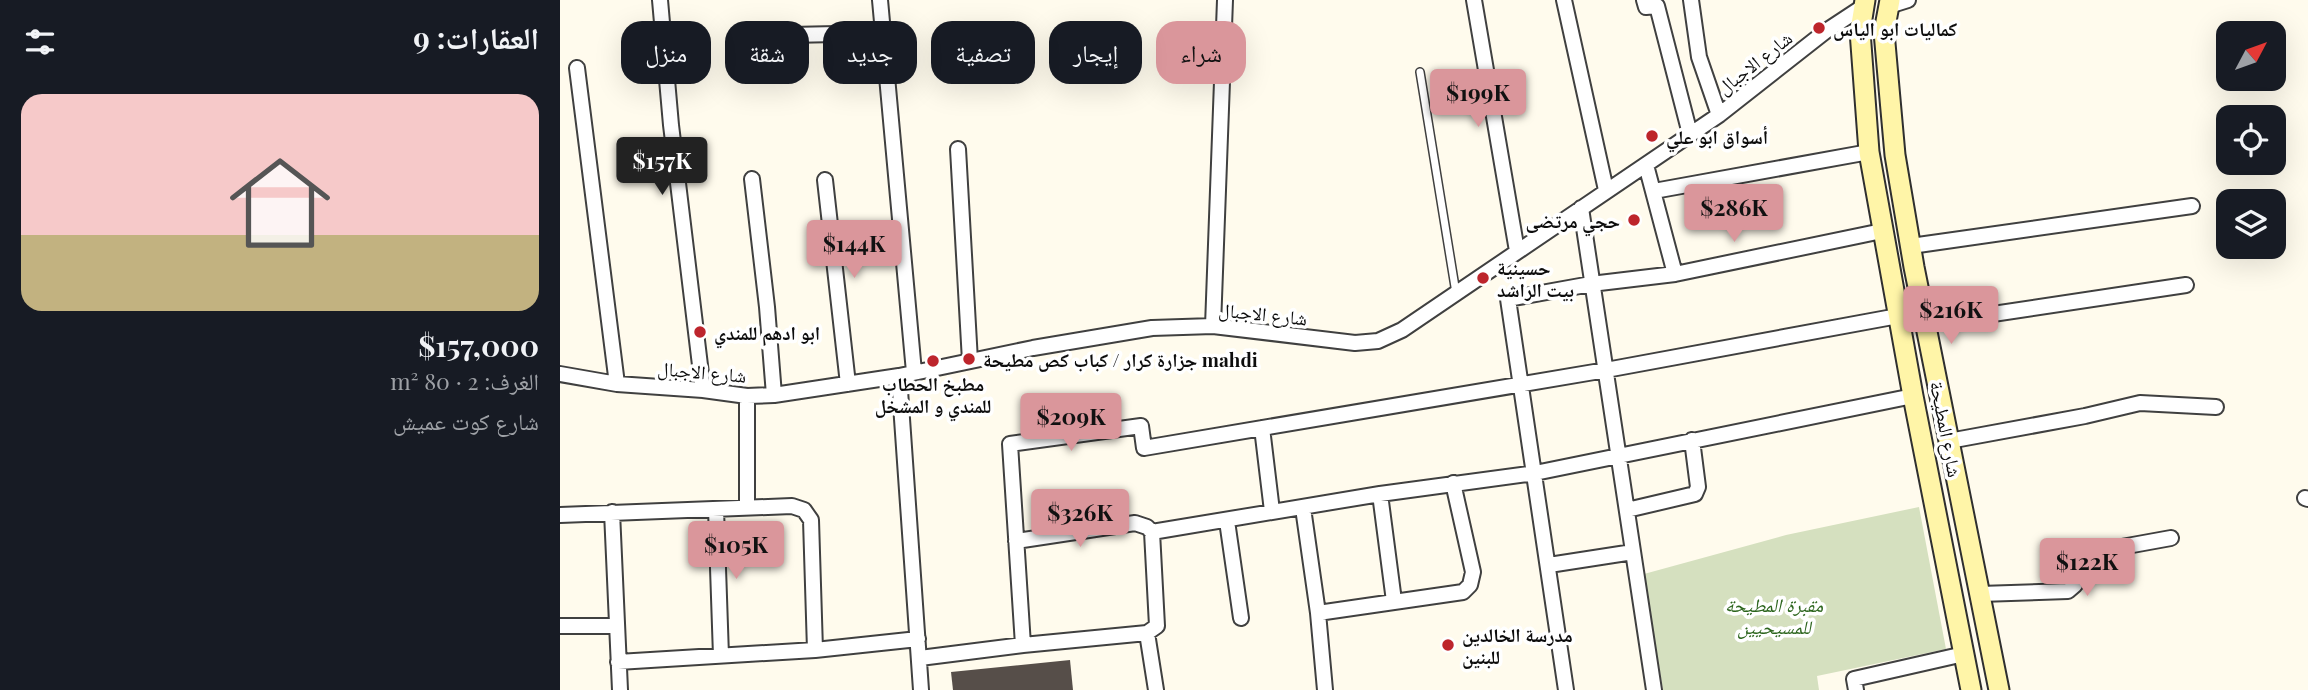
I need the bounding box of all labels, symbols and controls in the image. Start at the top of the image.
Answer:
place label: كماليات ابو الياس [1833,15,1958,41]
text: العقارات: 9 [413,17,539,57]
marker: كماليات ابو الياس [1811,20,1827,36]
chip: منزل [621,21,711,84]
chip: شقة [725,21,809,84]
chip: جديد [823,21,917,84]
chip: تصفية [931,21,1035,84]
chip: إيجار [1049,21,1142,84]
chip: شراء [1156,21,1246,84]
north arrow [2216,21,2286,91]
map controls [2216,21,2286,259]
icon: filters [21,23,59,61]
street label: شارع الاجبال [1711,24,1797,100]
pin: $199K [1429,69,1527,129]
text: $199K [1446,76,1510,107]
button: locate [2216,105,2286,175]
place label: أسواق ابو علي [1666,123,1768,153]
marker: أسواق ابو علي [1644,128,1660,144]
pin: $157K [613,138,711,197]
icon: home [217,140,343,266]
text: $157K [632,144,692,175]
pin: $286K [1685,184,1783,244]
button: layers [2216,189,2286,259]
text: $286K [1700,191,1768,222]
place label: حجي مرتضى [1525,207,1620,237]
marker: حجي مرتضى [1626,212,1642,228]
pin: $144K [805,220,903,280]
text: $144K [823,227,885,258]
place label: حسينية بيت الراشد [1497,254,1574,302]
marker: حسينية بيت الراشد [1475,270,1491,286]
pin: $216K [1902,286,2000,346]
text: $216K [1919,293,1983,324]
street label: شارع الاجبال [1217,295,1309,331]
place label: ابو ادهم للمندي [714,319,820,349]
marker: ابو ادهم للمندي [692,324,708,340]
text: $157,000 [418,325,539,365]
place label: جزارة كرار / كباب كص مطيحة mahdi [983,346,1258,372]
marker: جزارة كرار / كباب كص مطيحة mahdi [961,351,977,367]
marker: مطبخ الحطاب للمندي و المشخل [925,353,941,369]
street label: شارع الاجبال [657,354,747,388]
text: الغرف: 2 · 80 m² [390,365,539,396]
place label: مطبخ الحطاب للمندي و المشخل [875,370,991,422]
street label: شارع المطيحة [1925,379,1969,479]
pin: $209K [1022,393,1120,453]
text: $209K [1036,400,1106,431]
text: شارع كوت عميش [393,405,539,436]
pin: $326K [1031,490,1129,549]
text: $326K [1047,496,1113,527]
pin: $105K [687,522,785,581]
text: $105K [704,528,768,559]
pin: $122K [2038,538,2136,598]
text: $122K [2056,545,2118,576]
park label: مقبرة المطيحة للمسيحيين [1725,591,1823,639]
place label: مدرسة الخالدين للبنين [1462,621,1573,669]
marker: مدرسة الخالدين للبنين [1440,637,1456,653]

